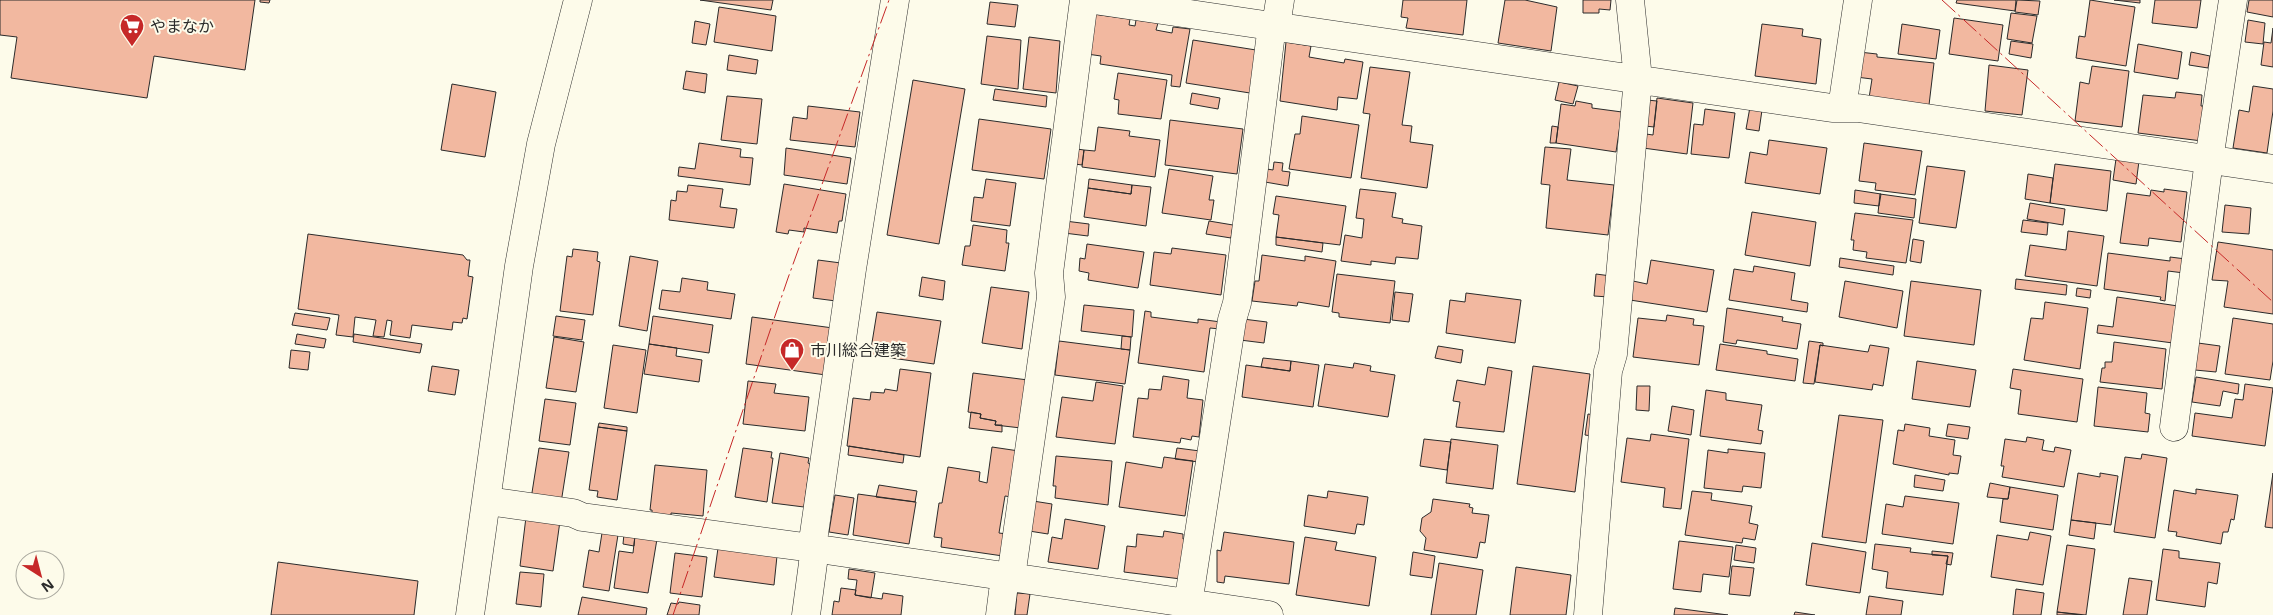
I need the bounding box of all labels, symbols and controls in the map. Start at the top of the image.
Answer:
supermarket icon: やまなか [119,13,145,47]
place label: やまなか [150,15,214,37]
shop icon: 市川総合建築 [779,337,805,371]
place label: 市川総合建築 [810,339,906,361]
north arrow [15,550,65,600]
text: N [38,575,58,597]

